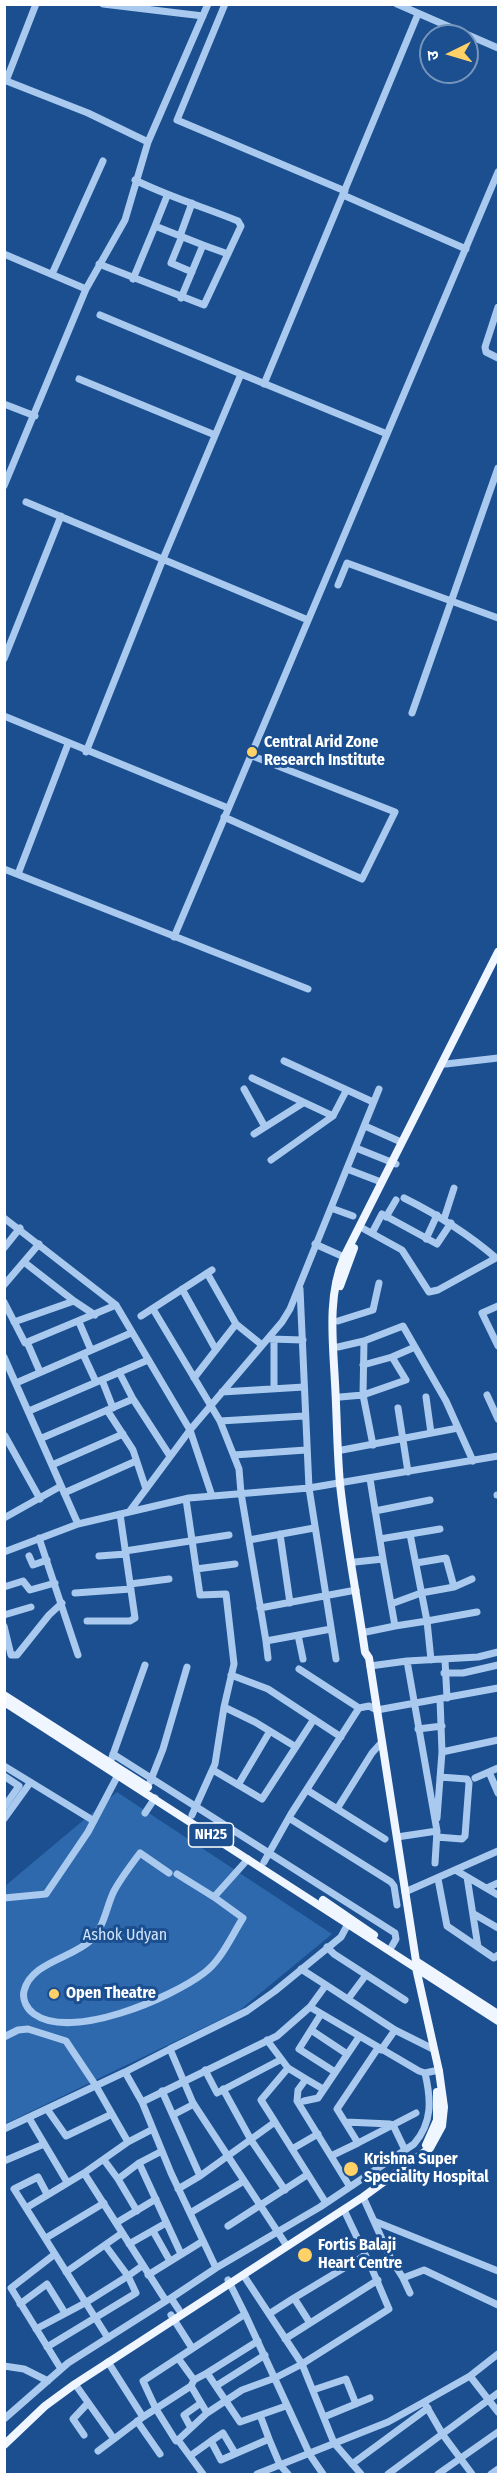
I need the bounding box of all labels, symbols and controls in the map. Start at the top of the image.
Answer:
north arrow [419,24,479,84]
text: उ [423,50,442,61]
place label: Central Arid Zone Research Institute [264,733,385,771]
marker: Central Arid Zone Research Institute [245,745,259,759]
road number: NH25 [188,1823,234,1847]
park label: Ashok Udyan [83,1926,167,1946]
place label: Open Theatre [66,1984,156,2004]
marker: Open Theatre [47,1987,61,2001]
place label: Krishna Super Speciality Hospital [364,2150,489,2188]
marker: Krishna Super Speciality Hospital [342,2160,360,2178]
place label: Fortis Balaji Heart Centre [318,2236,402,2274]
marker: Fortis Balaji Heart Centre [296,2246,314,2264]

